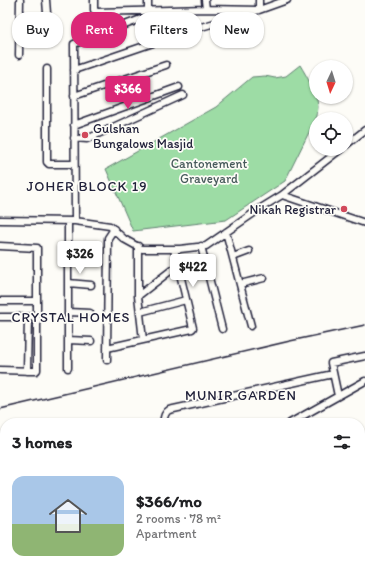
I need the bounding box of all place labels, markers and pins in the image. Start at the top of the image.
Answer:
pin: $366 [104,76,152,110]
place label: Gulshan Bungalows Masjid [93,121,193,151]
marker: Gulshan Bungalows Masjid [80,130,90,140]
place label: Nikah Registrar [250,202,337,217]
marker: Nikah Registrar [339,204,349,214]
pin: $326 [56,241,104,275]
pin: $422 [169,254,217,288]

